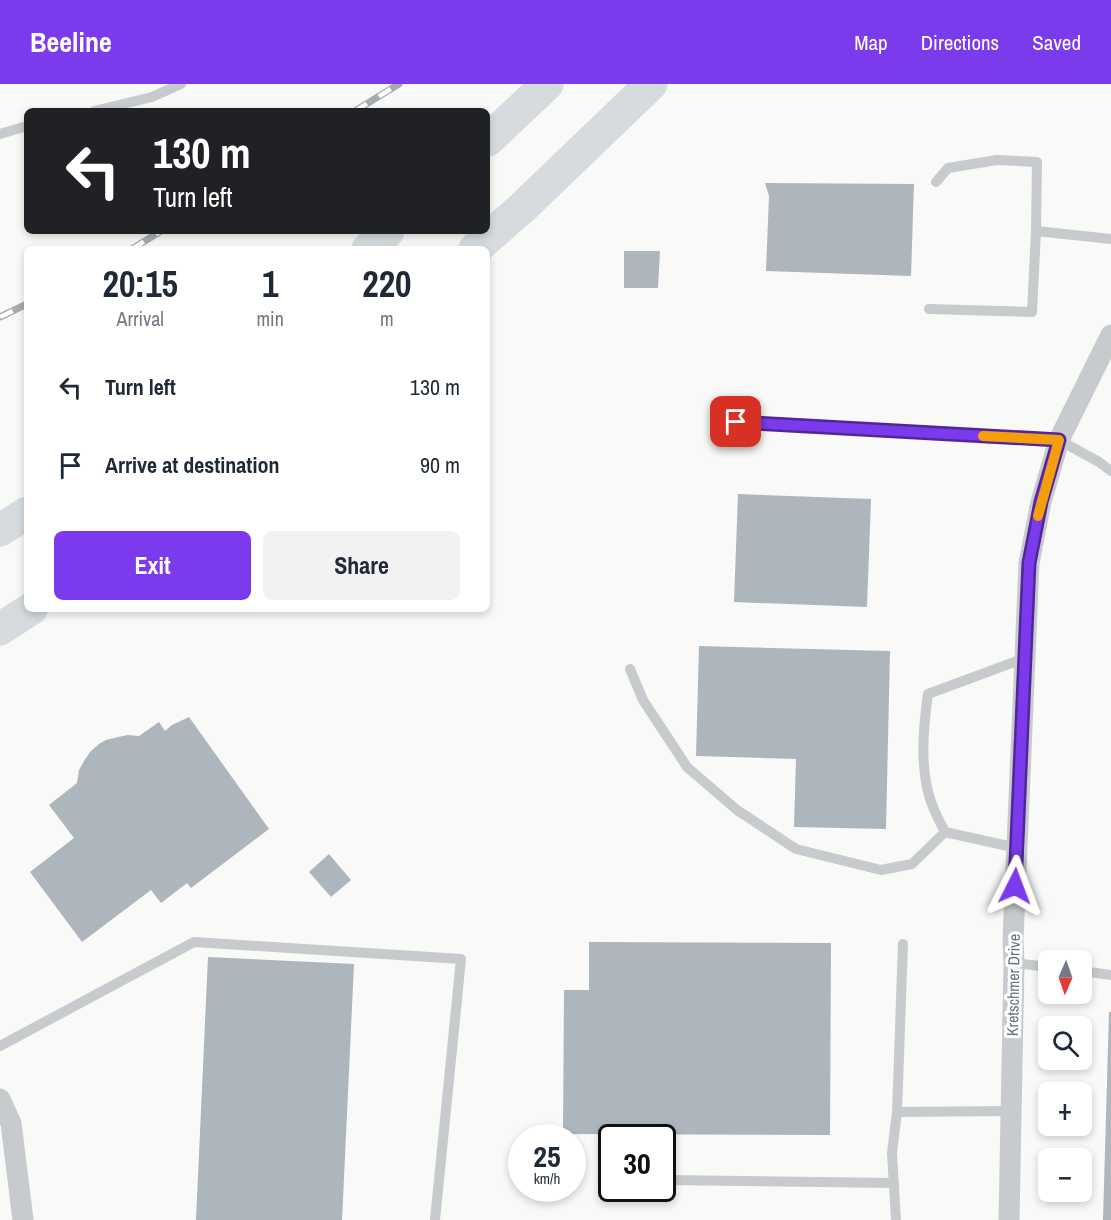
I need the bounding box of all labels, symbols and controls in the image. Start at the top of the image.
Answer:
text: Beeline [30,23,112,61]
text: Map [854,28,888,57]
text: Directions [921,28,999,57]
text: Saved [1032,28,1081,57]
text: 130 m [153,125,251,181]
icon: left [54,132,132,210]
text: Turn left [153,179,232,215]
text: 20:15 [102,260,178,308]
text: 1 [262,260,278,308]
text: 220 [362,260,412,308]
text: Arrival [117,305,164,332]
text: min [256,305,284,332]
text: m [380,305,394,332]
icon: left [54,371,87,404]
text: Turn left [105,372,176,402]
text: 130 m [410,372,460,402]
pin [710,396,761,447]
icon: arrive [719,405,752,438]
icon: arrive [54,449,87,482]
text: Arrive at destination [105,450,279,480]
text: 90 m [420,450,460,480]
button: Exit [54,531,251,600]
button: Share [263,531,460,600]
position arrow [983,854,1047,918]
street label: Kretschmer Drive [1001,934,1025,1036]
north arrow [1038,950,1092,1004]
map controls [1038,950,1092,1202]
button: search [1038,1016,1092,1070]
button: + [1038,1082,1092,1136]
speed limit sign: 30 [598,1124,676,1202]
text: 25 [533,1136,561,1176]
button: − [1038,1148,1092,1202]
text: km/h [534,1168,560,1189]

